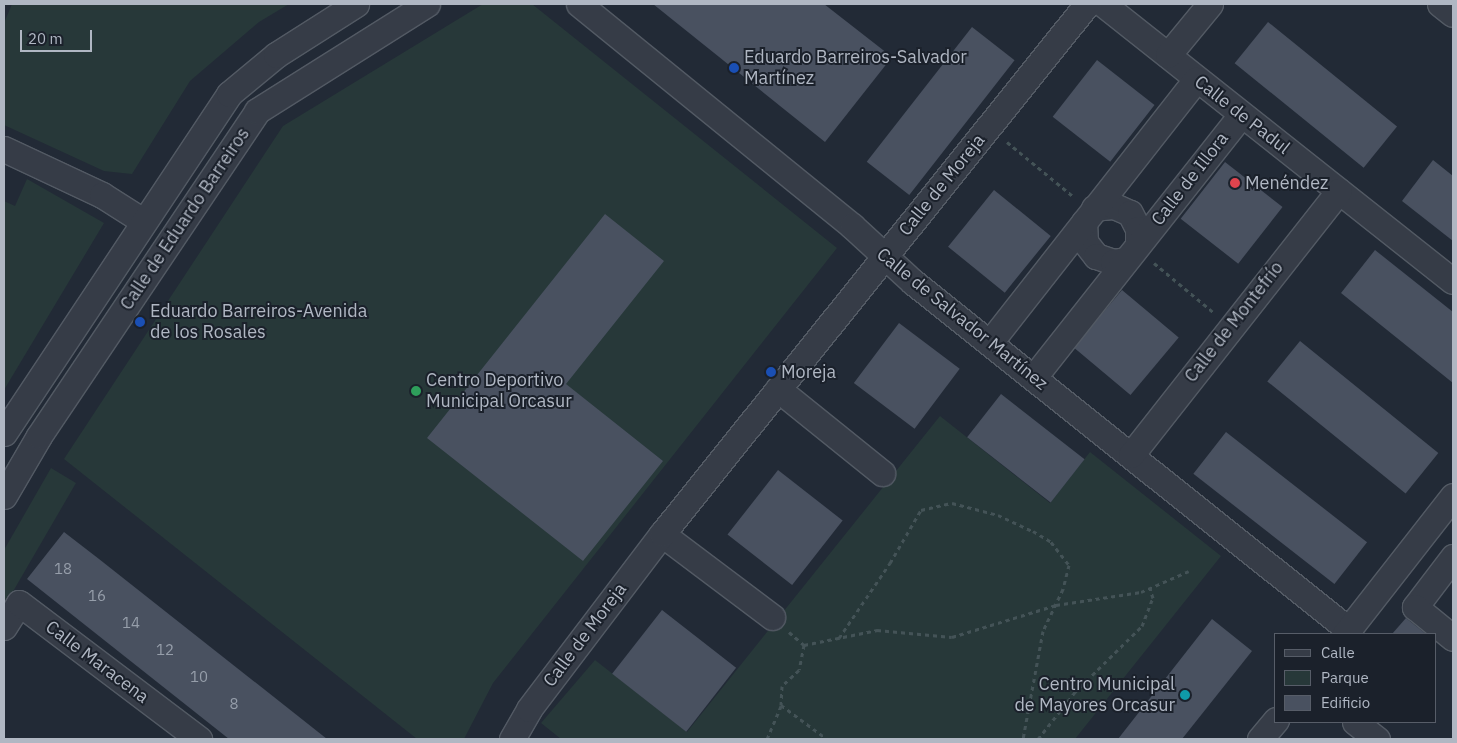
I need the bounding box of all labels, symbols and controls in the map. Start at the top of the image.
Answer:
scale bar [22,20,95,52]
text: 20 m [28,29,63,48]
place label: Eduardo Barreiros-Salvador Martínez [744,47,967,90]
marker: Eduardo Barreiros-Salvador Martínez [728,62,740,74]
street label: Calle de Padul [1190,71,1294,159]
street label: Calle de Eduardo Barreiros [116,124,254,314]
street label: Calle de Illora [1147,128,1233,230]
street label: Calle de Moreja [894,130,990,240]
place label: Menéndez [1245,172,1328,194]
marker: Menéndez [1229,177,1241,189]
street label: Calle de Salvador Martínez [872,243,1052,395]
street label: Calle de Montefrío [1180,257,1288,387]
place label: Eduardo Barreiros-Avenida de los Rosales [150,301,367,344]
marker: Eduardo Barreiros-Avenida de los Rosales [134,316,146,328]
place label: Moreja [781,361,836,383]
marker: Moreja [765,366,777,378]
place label: Centro Deportivo Municipal Orcasur [426,370,572,412]
marker: Centro Deportivo Municipal Orcasur [410,385,422,397]
house number: 18 [54,560,72,578]
street label: Calle de Moreja [539,579,631,691]
house number: 16 [88,587,106,605]
house number: 14 [122,614,140,632]
street label: Calle Maracena [41,616,153,708]
legend [1274,633,1437,723]
house number: 12 [156,641,174,659]
text: Calle [1321,643,1355,662]
house number: 10 [190,668,208,686]
text: Parque [1321,668,1369,687]
place label: Centro Municipal de Mayores Orcasur [1014,674,1175,716]
marker: Centro Municipal de Mayores Orcasur [1179,689,1191,701]
text: Edificio [1321,693,1370,712]
house number: 8 [230,695,238,713]

